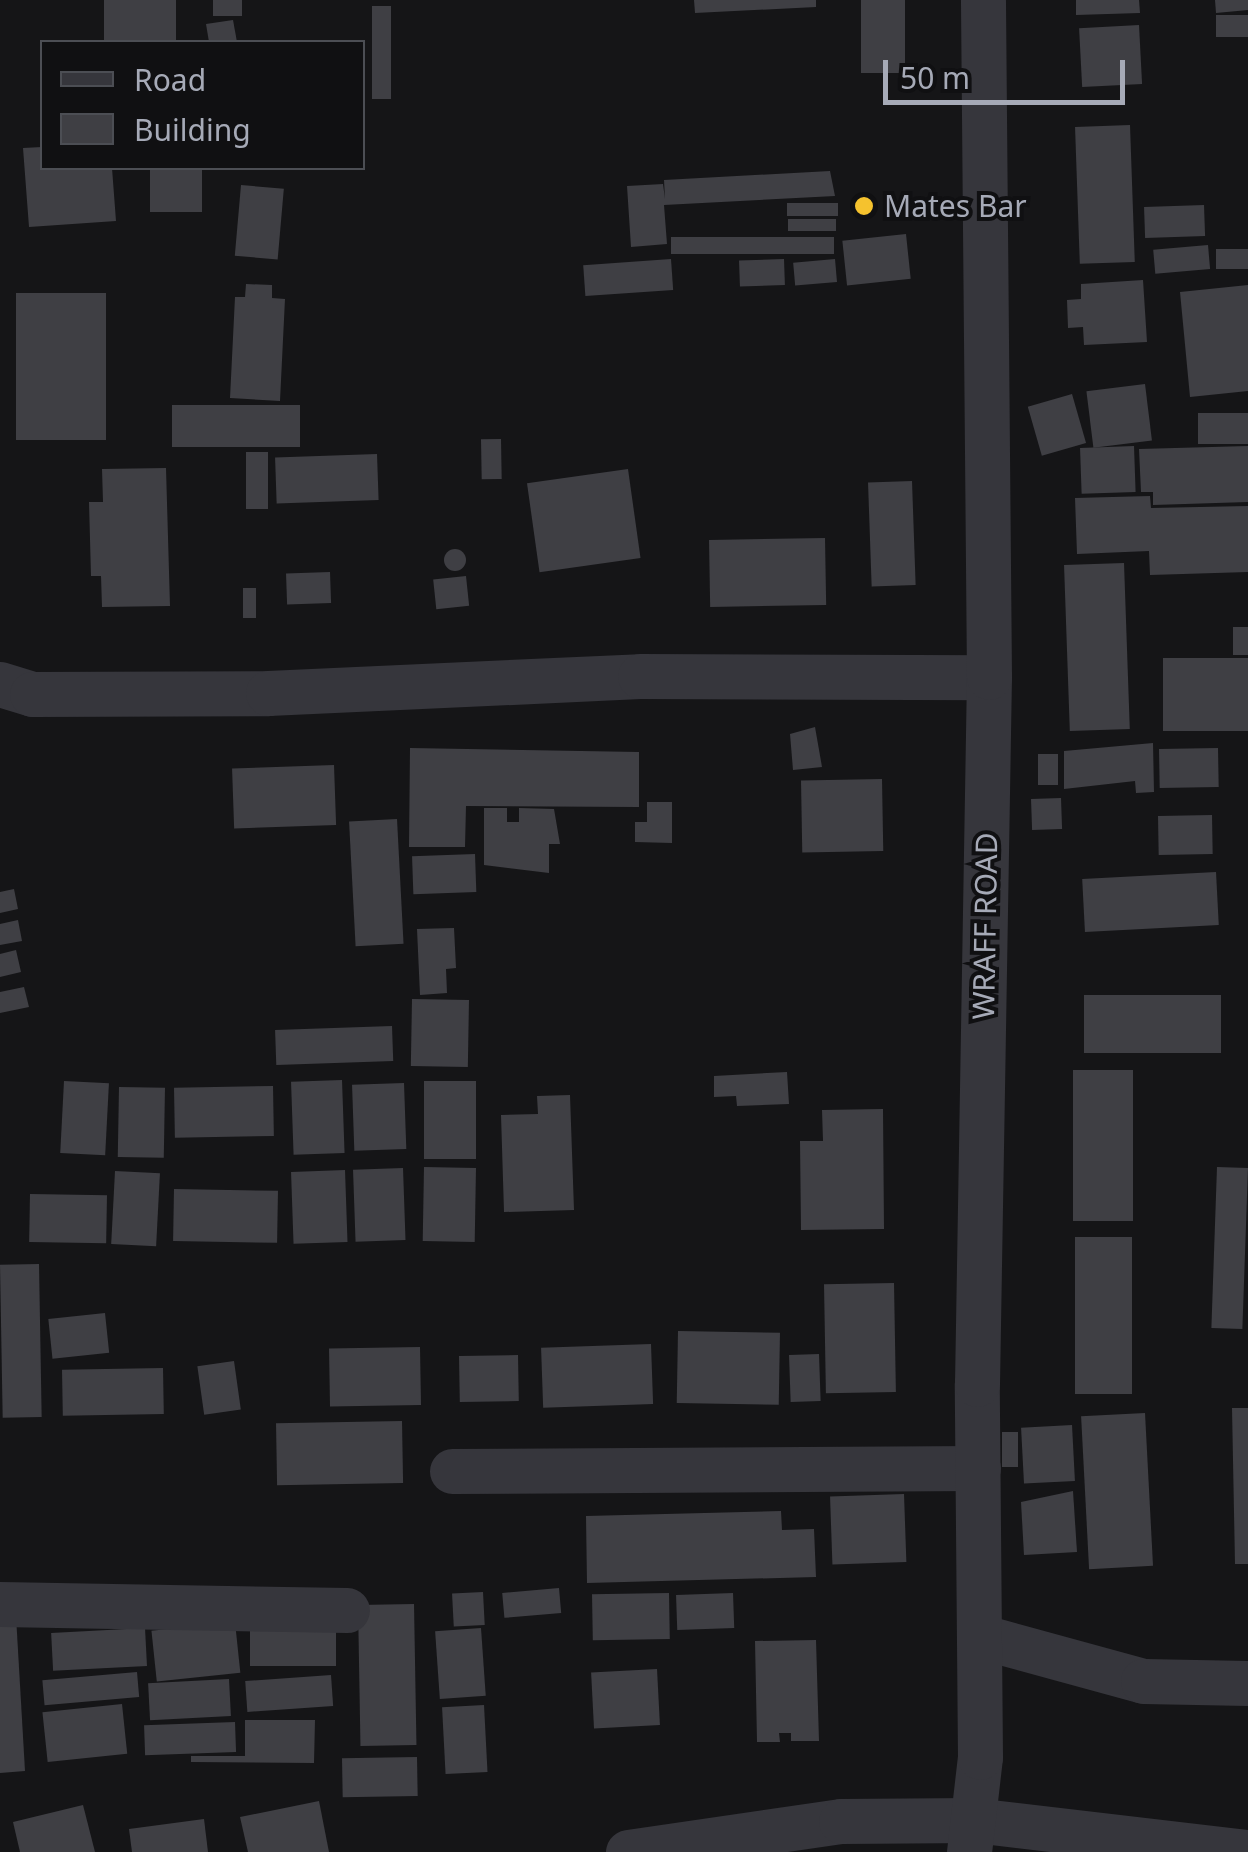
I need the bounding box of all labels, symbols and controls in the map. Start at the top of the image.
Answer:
legend [40,40,365,170]
scale bar [888,40,1130,102]
text: 50 m [900,57,970,98]
text: Road [134,59,206,100]
text: Building [134,109,251,150]
place label: Mates Bar [884,188,1027,224]
marker: Mates Bar [853,195,875,217]
street label: WRAFF ROAD [965,832,1005,1020]

